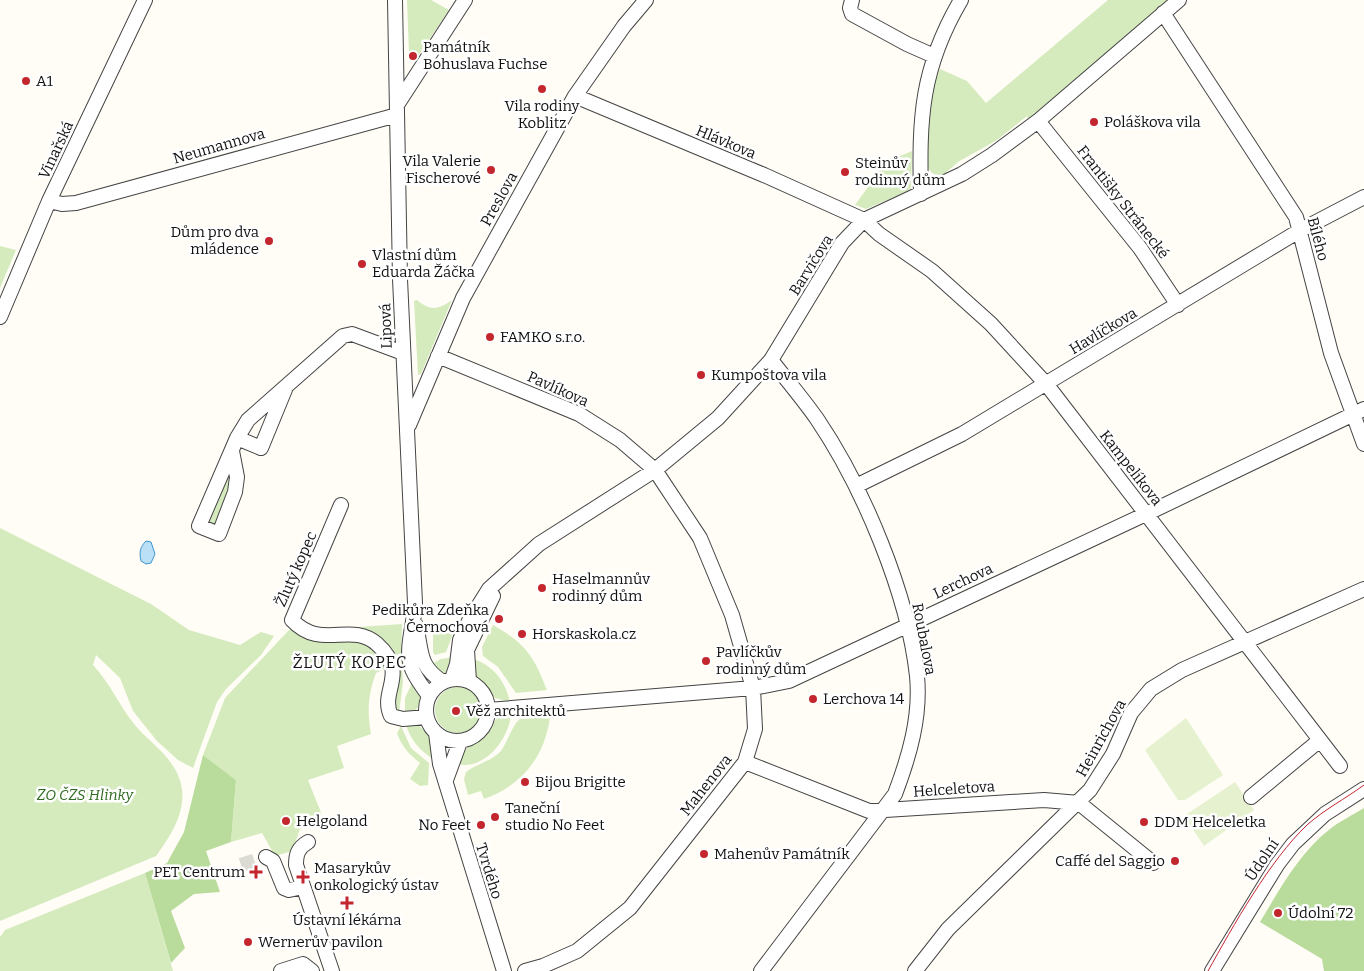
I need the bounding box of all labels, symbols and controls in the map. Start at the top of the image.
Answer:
place label: Památník Bohuslava Fuchse [423,38,547,73]
marker: Památník Bohuslava Fuchse [407,50,419,62]
place label: A1 [36,72,53,90]
marker: A1 [20,75,32,87]
marker: Vila rodiny Koblitz [536,83,548,95]
place label: Vila rodiny Koblitz [505,97,579,132]
place label: Poláškova vila [1104,113,1201,131]
marker: Poláškova vila [1088,116,1100,128]
street label: Vinařská [35,118,77,182]
street label: Hlávkova [693,121,759,163]
street label: Neumannova [171,124,267,168]
street label: Františky Stránecké [1073,142,1173,262]
place label: Vila Valerie Fischerové [403,152,481,187]
place label: Steinův rodinný dům [855,154,946,189]
marker: Vila Valerie Fischerové [485,164,497,176]
marker: Steinův rodinný dům [839,166,851,178]
street label: Preslova [477,169,521,229]
street label: Bílého [1304,215,1332,263]
place label: Dům pro dva mládence [170,223,259,258]
street label: Barvičova [785,231,837,299]
marker: Dům pro dva mládence [263,235,275,247]
place label: Vlastní dům Eduarda Žáčka [372,246,475,281]
marker: Vlastní dům Eduarda Žáčka [356,258,368,270]
street label: Lipová [376,303,396,349]
street label: Havlíčkova [1066,304,1140,358]
place label: FAMKO s.r.o. [500,328,585,346]
marker: FAMKO s.r.o. [484,331,496,343]
place label: Kumpoštova vila [711,366,827,384]
street label: Pavlíkova [525,368,591,410]
marker: Kumpoštova vila [695,369,707,381]
street label: Kampelíkova [1096,427,1166,509]
street label: Žlutý kopec [271,528,321,609]
street label: Lerchova [930,559,996,603]
place label: Haselmannův rodinný dům [552,570,650,605]
marker: Haselmannův rodinný dům [536,582,548,594]
place label: Pedikůra Zdeňka Černochová [372,601,489,636]
street label: Roubalova [908,602,940,676]
marker: Pedikůra Zdeňka Černochová [493,613,505,625]
place label: Horskaskola.cz [532,625,636,643]
marker: Horskaskola.cz [516,628,528,640]
place label: Pavlíčkův rodinný dům [716,643,807,678]
district label: ŽLUTÝ KOPEC [293,652,407,672]
marker: Pavlíčkův rodinný dům [700,655,712,667]
place label: Lerchova 14 [823,690,905,708]
marker: Lerchova 14 [807,693,819,705]
street label: Heinrichova [1072,696,1130,780]
place label: Věž architektů [466,702,566,720]
marker: Věž architektů [450,705,462,717]
street label: Mahenova [677,751,735,819]
place label: Bijou Brigitte [535,773,626,791]
marker: Bijou Brigitte [519,776,531,788]
street label: Helceletova [913,777,995,801]
park label: ZO ČZS Hlinky [37,786,135,804]
place label: Taneční studio No Feet [505,799,605,834]
marker: Taneční studio No Feet [489,811,501,823]
place label: Helgoland [296,812,368,830]
place label: DDM Helceletka [1154,813,1266,831]
marker: Helgoland [280,815,292,827]
place label: No Feet [418,816,472,834]
marker: DDM Helceletka [1138,816,1150,828]
marker: No Feet [475,819,487,831]
street label: Údolní [1241,835,1283,884]
street label: Tvrdého [472,841,506,901]
place label: Mahenův Památník [714,845,850,863]
marker: Mahenův Památník [698,848,710,860]
place label: Caffé del Saggio [1055,852,1165,870]
marker: Caffé del Saggio [1169,855,1181,867]
place label: Masarykův onkologický ústav [314,859,439,894]
place label: PET Centrum [153,863,246,881]
marker: PET Centrum [249,865,263,879]
marker: Masarykův onkologický ústav [296,870,310,884]
marker: Ústavní lékárna [341,897,353,909]
place label: Údolní 72 [1288,904,1353,922]
marker: Údolní 72 [1272,907,1284,919]
place label: Ústavní lékárna [293,911,401,929]
place label: Wernerův pavilon [258,933,383,951]
marker: Wernerův pavilon [242,936,254,948]

